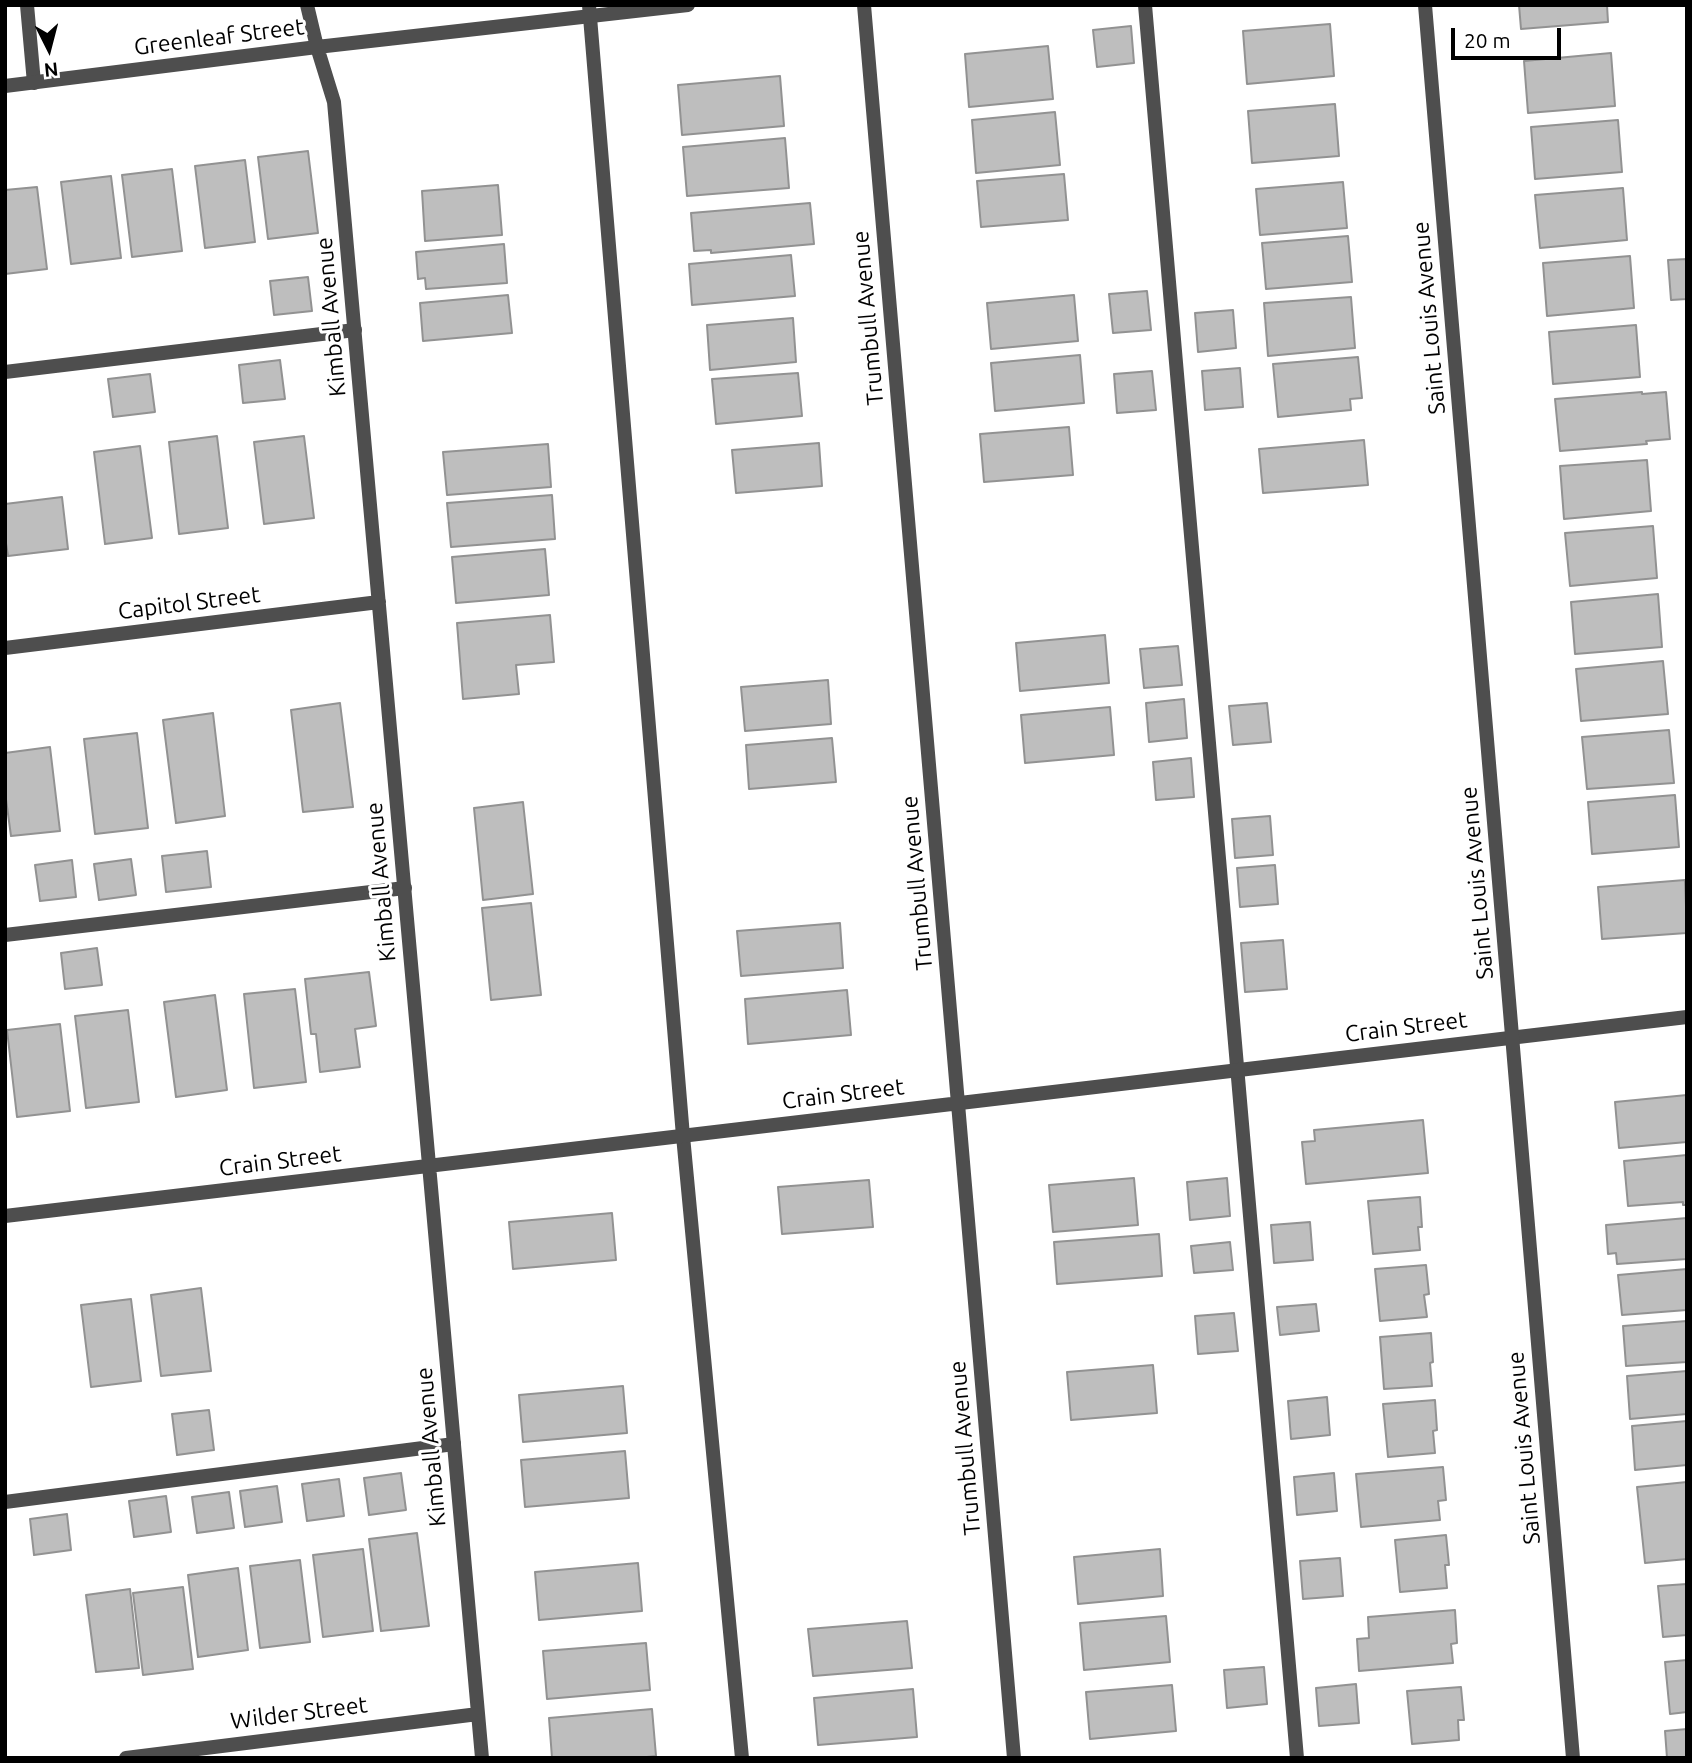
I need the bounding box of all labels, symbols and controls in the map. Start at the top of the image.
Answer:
street label: Greenleaf Street [132,13,306,61]
north arrow [14,14,84,84]
scale bar [1454,14,1564,58]
text: 20 m [1464,28,1511,52]
text: N [43,58,59,82]
street label: Saint Louis Avenue [1407,220,1451,416]
street label: Trumbull Avenue [847,230,889,406]
street label: Kimball Avenue [310,236,352,398]
street label: Capitol Street [116,581,262,625]
street label: Saint Louis Avenue [1455,785,1499,981]
street label: Trumbull Avenue [896,795,938,971]
street label: Kimball Avenue [360,801,402,963]
street label: Crain Street [1343,1006,1469,1048]
street label: Crain Street [780,1073,906,1115]
street label: Crain Street [217,1140,343,1182]
street label: Saint Louis Avenue [1502,1350,1546,1546]
street label: Trumbull Avenue [944,1360,986,1536]
street label: Kimball Avenue [410,1366,452,1528]
street label: Wilder Street [229,1691,369,1735]

